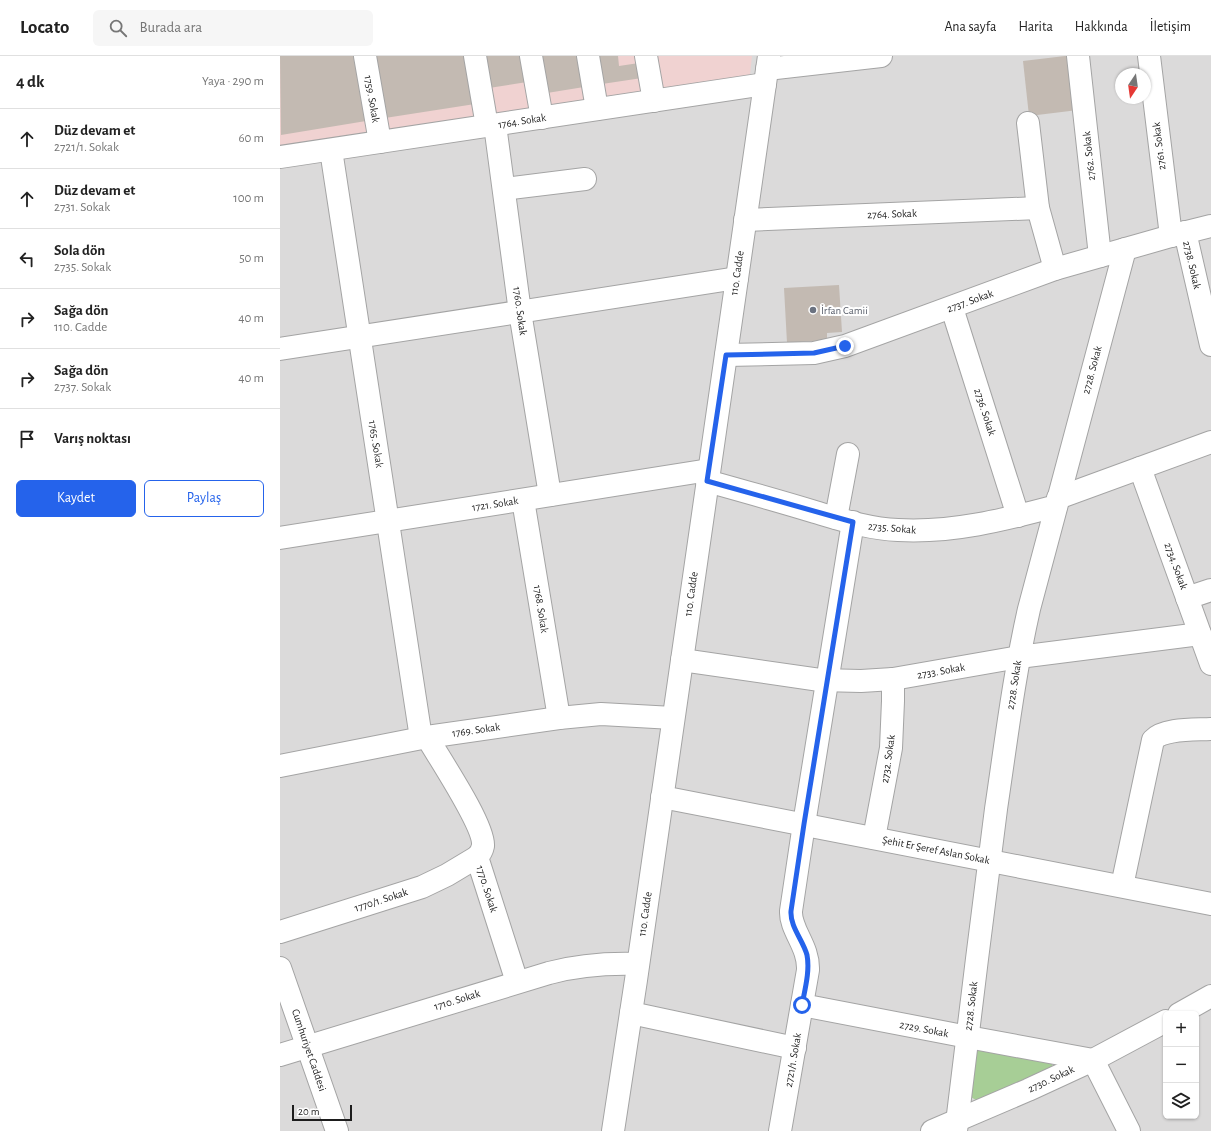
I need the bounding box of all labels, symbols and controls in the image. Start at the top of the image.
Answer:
search box [93,10,373,46]
icon: search [107,17,129,39]
text: Locato [20,18,69,37]
text: Burada ara [139,20,202,35]
text: Ana sayfa [944,20,996,34]
text: Harita [1018,20,1053,34]
text: Hakkında [1075,20,1128,34]
text: İletişim [1150,20,1191,34]
north arrow [1115,68,1151,104]
text: 4 dk [16,73,44,90]
text: Yaya · 290 m [202,75,264,88]
street label: 1759. Sokak [362,75,382,123]
street label: 1764. Sokak [497,112,547,130]
street label: 2761. Sokak [1151,121,1167,171]
text: Düz devam et [54,123,135,138]
icon: ahead [16,128,38,150]
street label: 2762. Sokak [1081,131,1097,181]
text: 60 m [238,132,264,145]
text: 2721/1. Sokak [54,141,119,154]
text: Düz devam et [54,183,135,198]
icon: ahead [16,188,38,210]
text: 100 m [233,192,264,205]
text: 2731. Sokak [54,201,110,214]
street label: 2764. Sokak [867,208,917,220]
street label: 2738. Sokak [1181,240,1203,290]
text: Sola dön [54,243,105,258]
icon: left [16,248,38,270]
street label: 110. Cadde [728,250,746,296]
text: 50 m [239,252,264,265]
text: 2735. Sokak [54,261,111,274]
street label: 1760. Sokak [511,286,529,336]
street label: 2737. Sokak [945,288,995,314]
text: Sağa dön [54,303,108,318]
marker: İrfan Camii [808,305,818,315]
place label: İrfan Camii [821,305,868,316]
icon: right [16,308,38,330]
text: 40 m [238,312,264,325]
text: 110. Cadde [54,321,107,334]
route end [836,337,854,355]
street label: 2728. Sokak [1080,345,1104,395]
text: Sağa dön [54,363,108,378]
icon: right [16,368,38,390]
text: 40 m [238,372,264,385]
text: 2737. Sokak [54,381,111,394]
street label: 2736. Sokak [972,387,998,437]
street label: 1765. Sokak [367,420,385,468]
icon: arrive [16,428,38,450]
text: Varış noktası [54,431,131,446]
button: Kaydet [16,480,136,517]
button: Paylaş [144,480,264,517]
street label: 1721. Sokak [471,495,519,513]
street label: 2735. Sokak [867,520,917,536]
street label: 2734. Sokak [1162,541,1190,591]
street label: 110. Cadde [682,571,700,617]
street label: 1768. Sokak [532,584,550,634]
street label: 2728. Sokak [1005,660,1023,710]
street label: 2733. Sokak [916,661,966,681]
street label: 1769. Sokak [451,721,501,739]
street label: 2732. Sokak [879,734,897,784]
street label: Şehit Er Şeref Aslan Sokak [881,834,991,866]
street label: 1770. Sokak [474,864,500,914]
street label: 1770/1. Sokak [353,886,409,914]
street label: 110. Cadde [636,891,654,937]
street label: 2728. Sokak [963,981,979,1031]
street label: 1710. Sokak [433,988,481,1012]
route start [793,996,811,1014]
street label: Cumhuriyet Caddesi [290,1007,328,1093]
map controls [1163,1011,1199,1119]
button: + [1163,1011,1199,1047]
street label: 2729. Sokak [899,1019,949,1039]
street label: 2721/1. Sokak [783,1032,803,1088]
button: − [1163,1047,1199,1083]
street label: 2730. Sokak [1026,1064,1076,1094]
button: layers [1163,1083,1199,1119]
scale bar [292,1103,352,1122]
text: 20 m [298,1106,319,1117]

